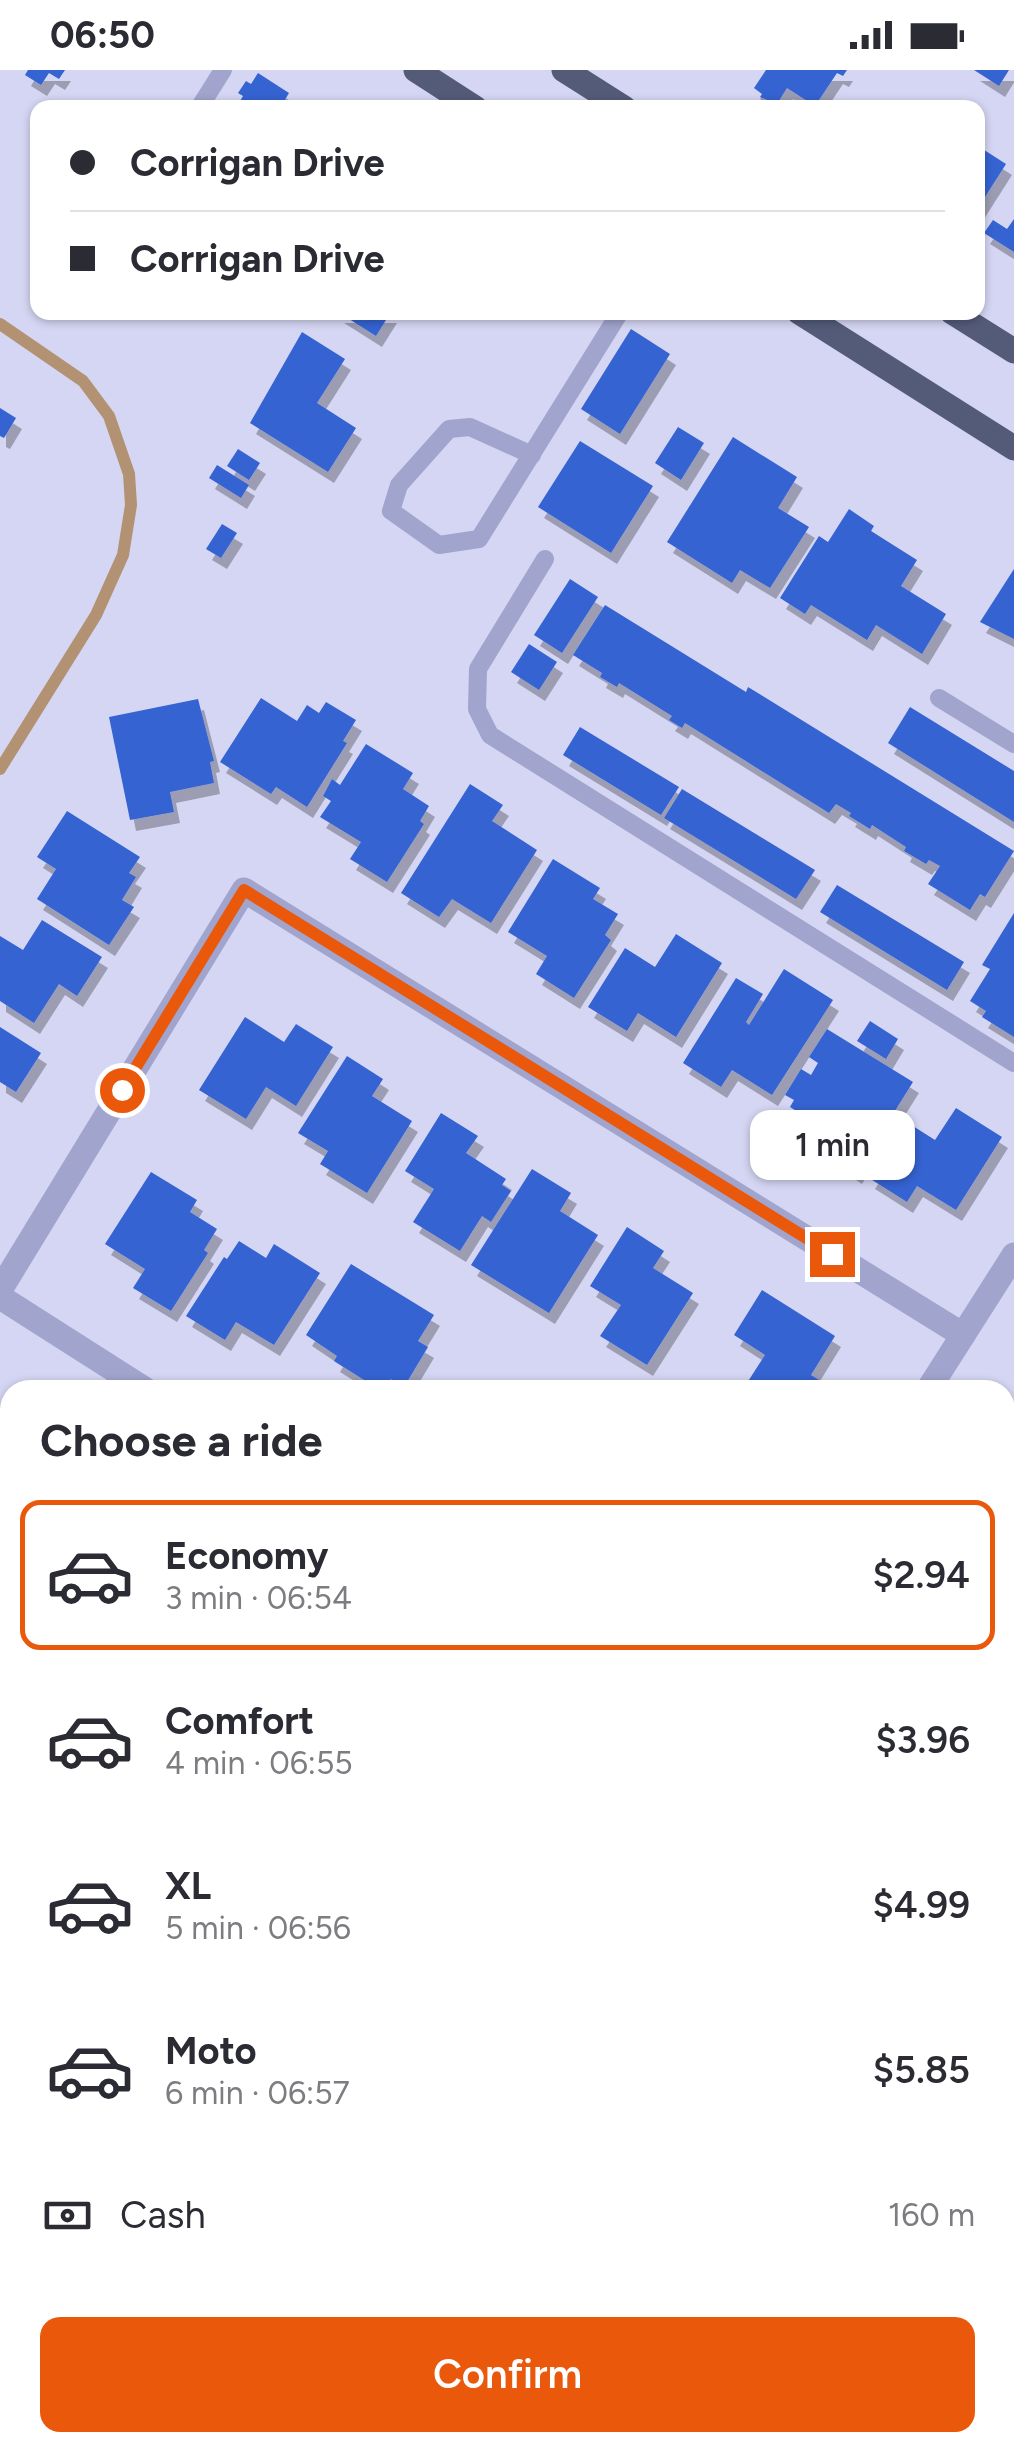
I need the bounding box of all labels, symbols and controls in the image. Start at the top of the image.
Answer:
text: 06:50 [50,12,155,58]
text: Corrigan Drive [130,140,385,186]
text: Corrigan Drive [130,236,385,282]
route start [100,1068,145,1113]
callout: 1 min [750,1109,914,1179]
text: 1 min [795,1126,870,1164]
route end [810,1232,855,1277]
text: Choose a ride [40,1413,322,1467]
icon: car [45,1530,135,1620]
text: Economy [165,1533,328,1579]
text: $2.94 [873,1552,970,1598]
text: 3 min · 06:54 [165,1579,352,1617]
icon: car [45,1695,135,1785]
text: Comfort [165,1698,314,1744]
text: $3.96 [875,1717,970,1763]
text: 4 min · 06:55 [165,1744,353,1782]
icon: car [45,1860,135,1950]
text: XL [165,1863,211,1909]
text: $4.99 [872,1882,970,1928]
text: 5 min · 06:56 [165,1909,351,1947]
icon: car [45,2025,135,2115]
text: Moto [165,2028,257,2074]
text: $5.85 [873,2047,970,2093]
text: 6 min · 06:57 [165,2074,350,2112]
icon: cash [40,2188,95,2243]
text: Cash [120,2192,206,2238]
text: 160 m [888,2196,975,2234]
button: Confirm [40,2317,975,2432]

